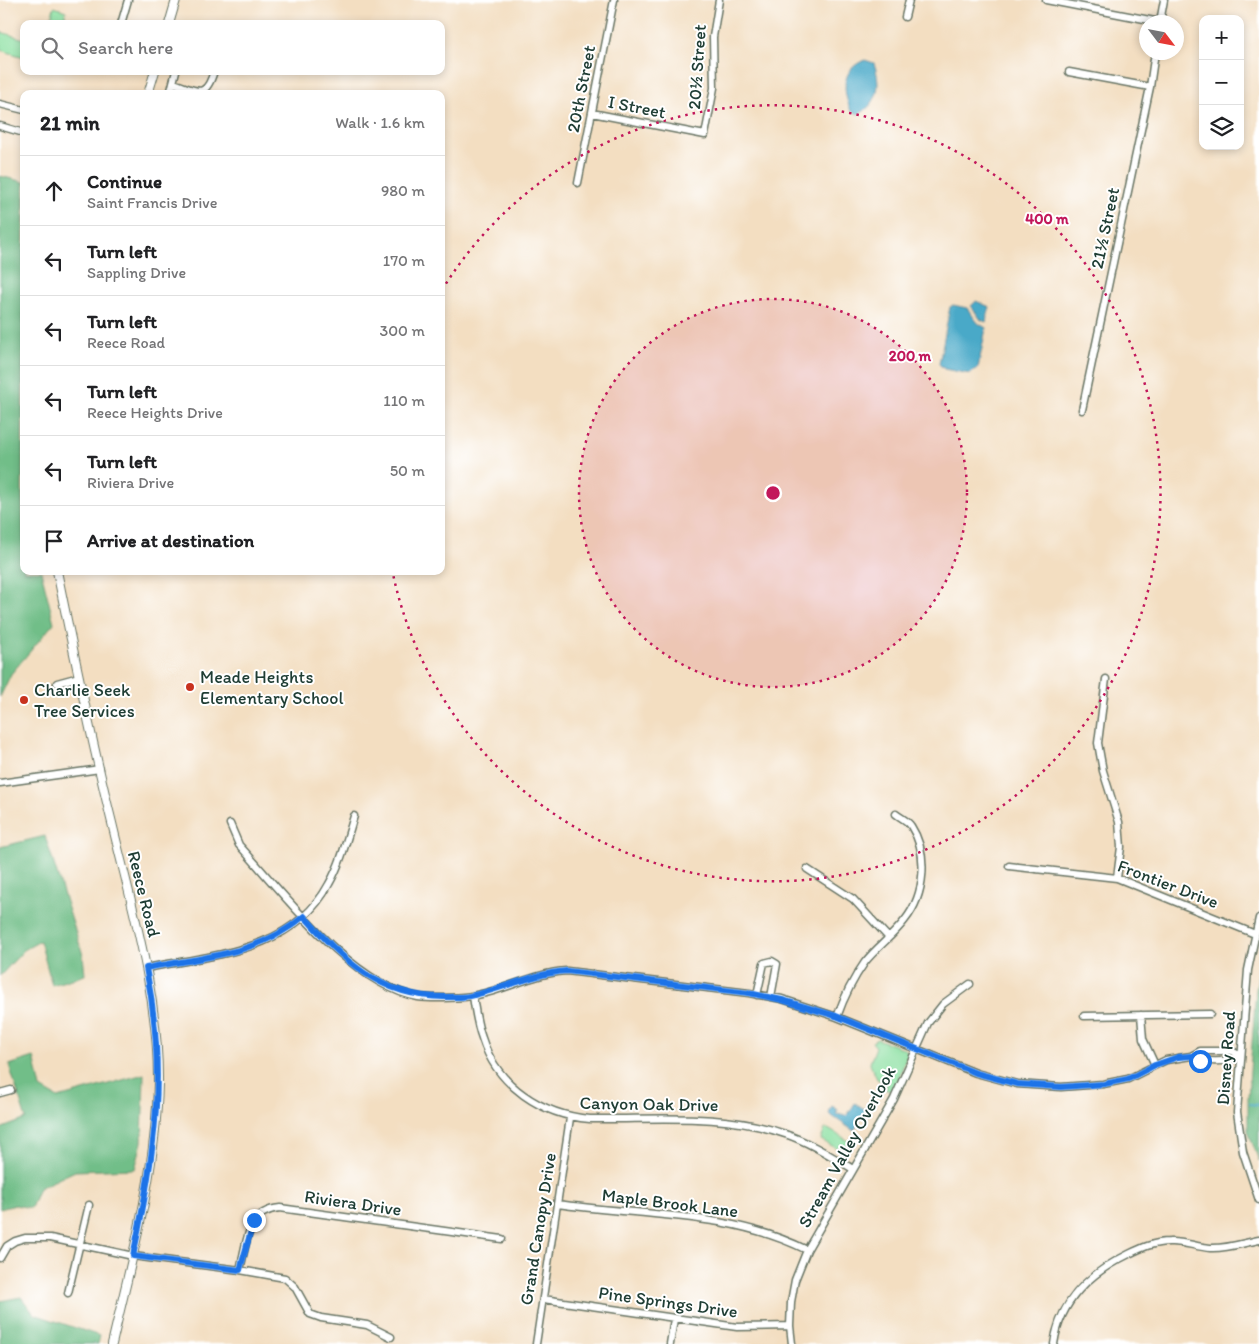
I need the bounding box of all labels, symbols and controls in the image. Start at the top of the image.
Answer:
north arrow [1139,15,1184,60]
map controls [1199,15,1244,150]
button: + [1199,15,1244,60]
search box [20,20,445,75]
street label: 20½ Street [683,23,711,110]
icon: search [38,34,66,62]
text: Search here [78,36,173,59]
street label: 20th Street [562,43,600,135]
button: − [1199,60,1244,105]
street label: I Street [606,91,668,123]
button: layers [1199,105,1244,150]
text: 21 min [40,110,100,135]
text: Walk · 1.6 km [335,113,425,132]
text: Continue [87,170,162,193]
icon: ahead [40,177,68,205]
text: 980 m [381,181,425,200]
street label: 21½ Street [1086,185,1124,271]
text: Saint Francis Drive [87,193,217,212]
text: 400 m [1025,210,1069,228]
text: Turn left [87,240,157,263]
icon: left [40,247,68,275]
text: 170 m [383,251,425,270]
text: Sappling Drive [87,263,186,282]
text: Turn left [87,310,157,333]
icon: left [40,317,68,345]
text: 300 m [380,321,425,340]
text: Reece Road [87,333,165,352]
text: 200 m [889,347,932,365]
text: Turn left [87,380,157,403]
icon: left [40,387,68,415]
text: 110 m [383,391,425,410]
text: Reece Heights Drive [87,403,223,422]
text: Turn left [87,450,157,473]
icon: left [40,457,68,485]
text: 50 m [390,461,425,480]
text: Riviera Drive [87,473,174,492]
centre of rings [764,484,782,502]
icon: arrive [40,527,68,555]
text: Arrive at destination [87,529,254,552]
place label: Meade Heights Elementary School [200,666,344,709]
place label: Charlie Seek Tree Services [34,679,135,722]
marker: Meade Heights Elementary School [184,681,196,693]
marker: Charlie Seek Tree Services [18,694,30,706]
street label: Reece Road [123,849,165,940]
street label: Frontier Drive [1114,855,1222,913]
street label: Disney Road [1212,1010,1240,1106]
route start [1189,1050,1212,1073]
street label: Stream Valley Overlook [793,1062,901,1232]
street label: Canyon Oak Drive [579,1092,719,1116]
street label: Grand Canopy Drive [515,1151,561,1307]
street label: Maple Brook Lane [601,1184,739,1222]
street label: Riviera Drive [303,1185,403,1221]
route end [243,1209,266,1232]
street label: Pine Springs Drive [597,1281,739,1323]

